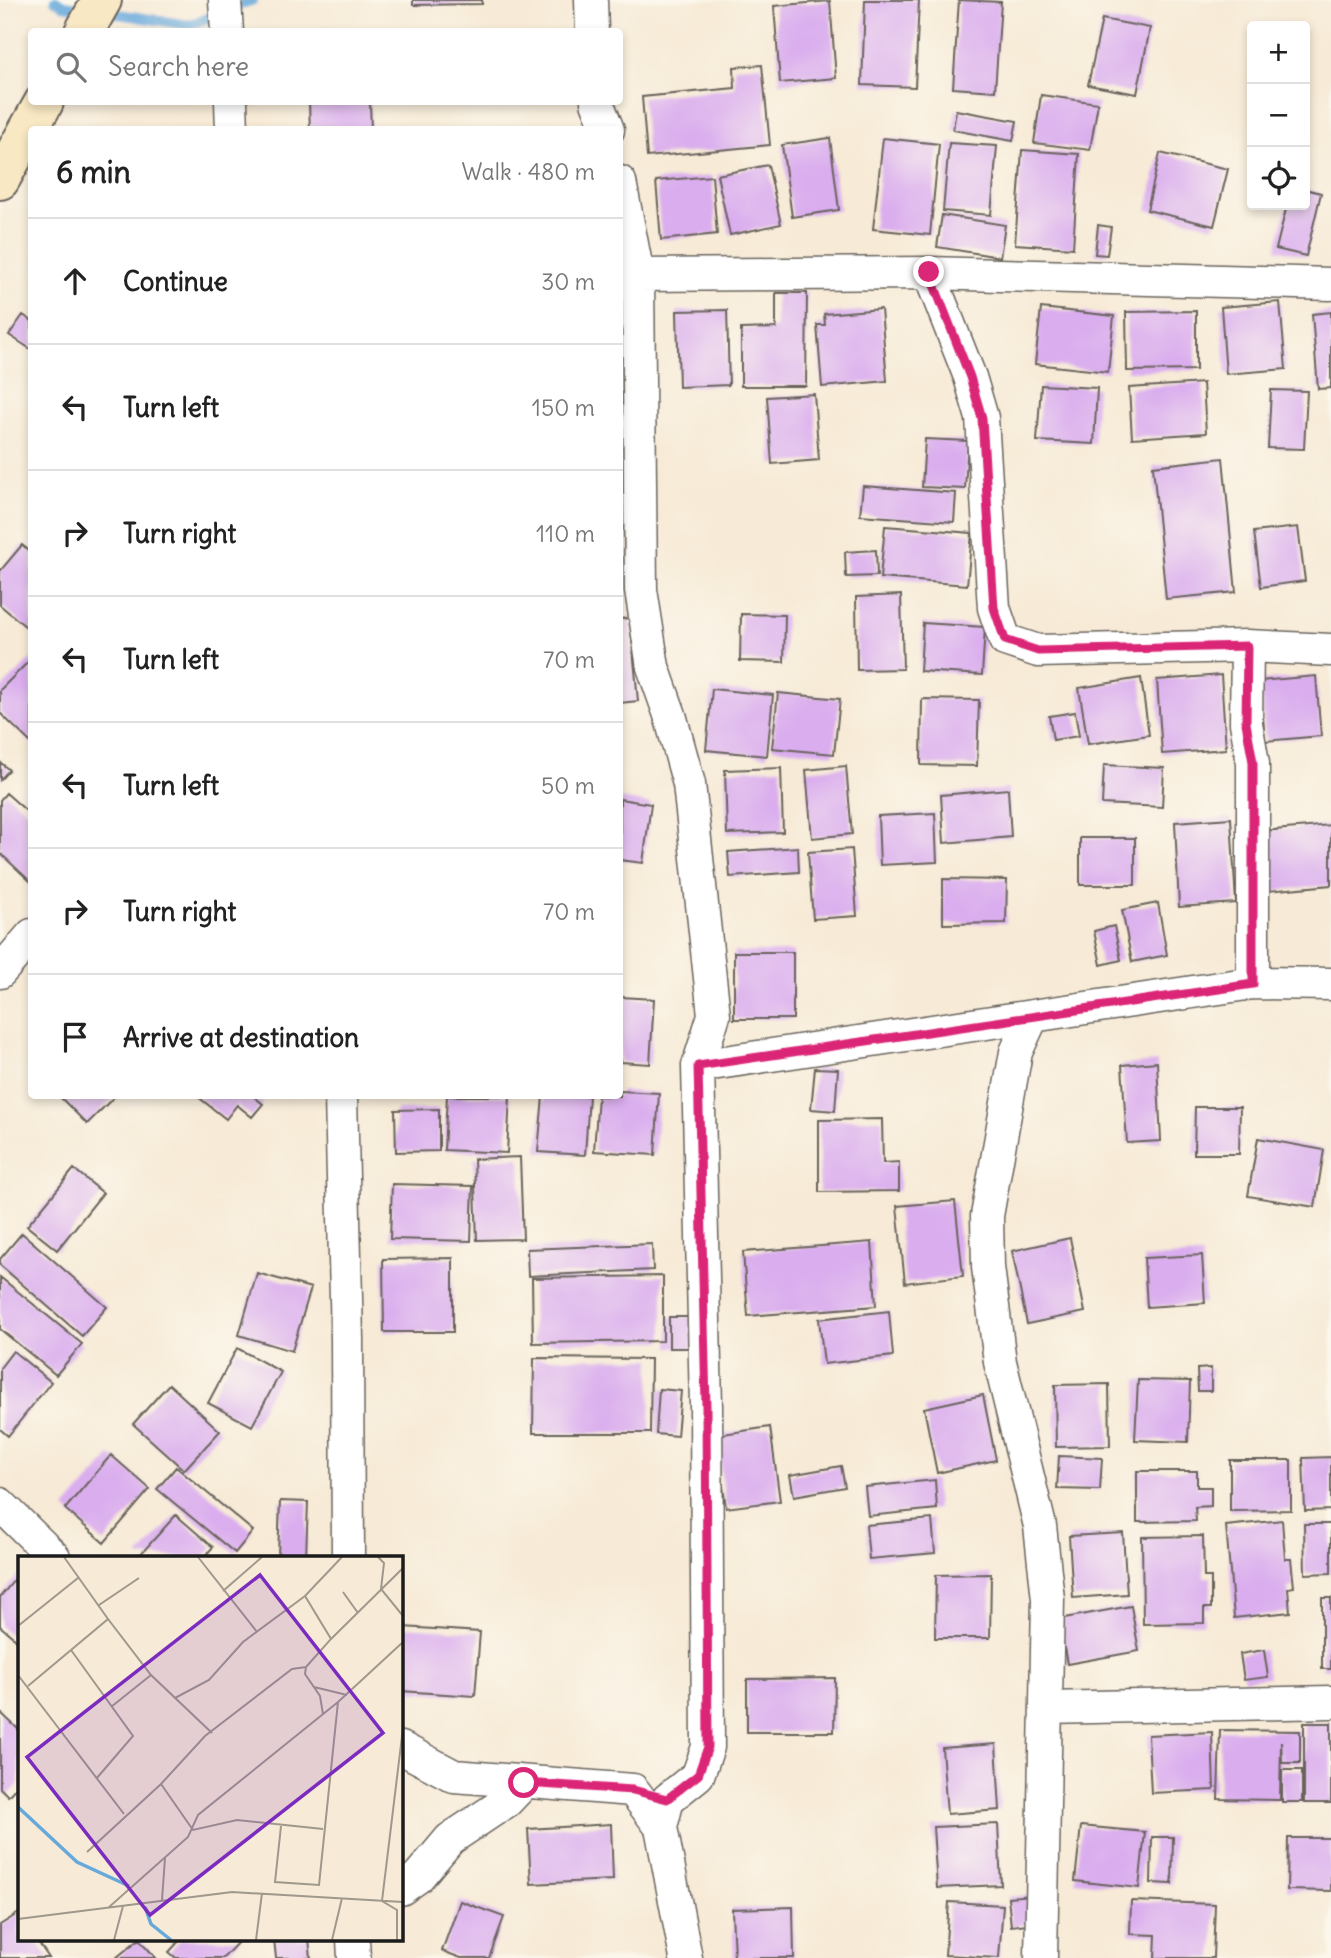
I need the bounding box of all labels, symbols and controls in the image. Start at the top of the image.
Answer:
map controls [1247,21,1310,210]
button: + [1247,21,1310,84]
search box [28,28,623,105]
icon: search [52,48,90,86]
text: Search here [108,50,249,83]
button: − [1247,84,1310,147]
button: locate [1247,147,1310,210]
text: 6 min [56,153,131,191]
text: Walk · 480 m [461,157,595,186]
route end [913,256,944,287]
icon: ahead [56,262,94,300]
text: Continue [123,265,228,298]
text: 30 m [541,267,595,296]
icon: left [56,388,94,426]
text: Turn left [123,391,219,424]
text: 150 m [532,393,595,422]
icon: right [56,514,94,552]
text: Turn right [123,517,236,550]
text: 110 m [536,519,595,548]
icon: left [56,640,94,678]
text: Turn left [123,643,219,676]
text: 70 m [543,645,595,674]
icon: left [56,766,94,804]
text: Turn left [123,769,219,802]
text: 50 m [541,771,595,800]
icon: right [56,892,94,930]
text: Turn right [123,895,236,928]
text: 70 m [543,897,595,926]
icon: arrive [56,1018,94,1056]
text: Arrive at destination [123,1021,359,1054]
inset map [18,1556,402,1940]
route start [508,1767,539,1798]

